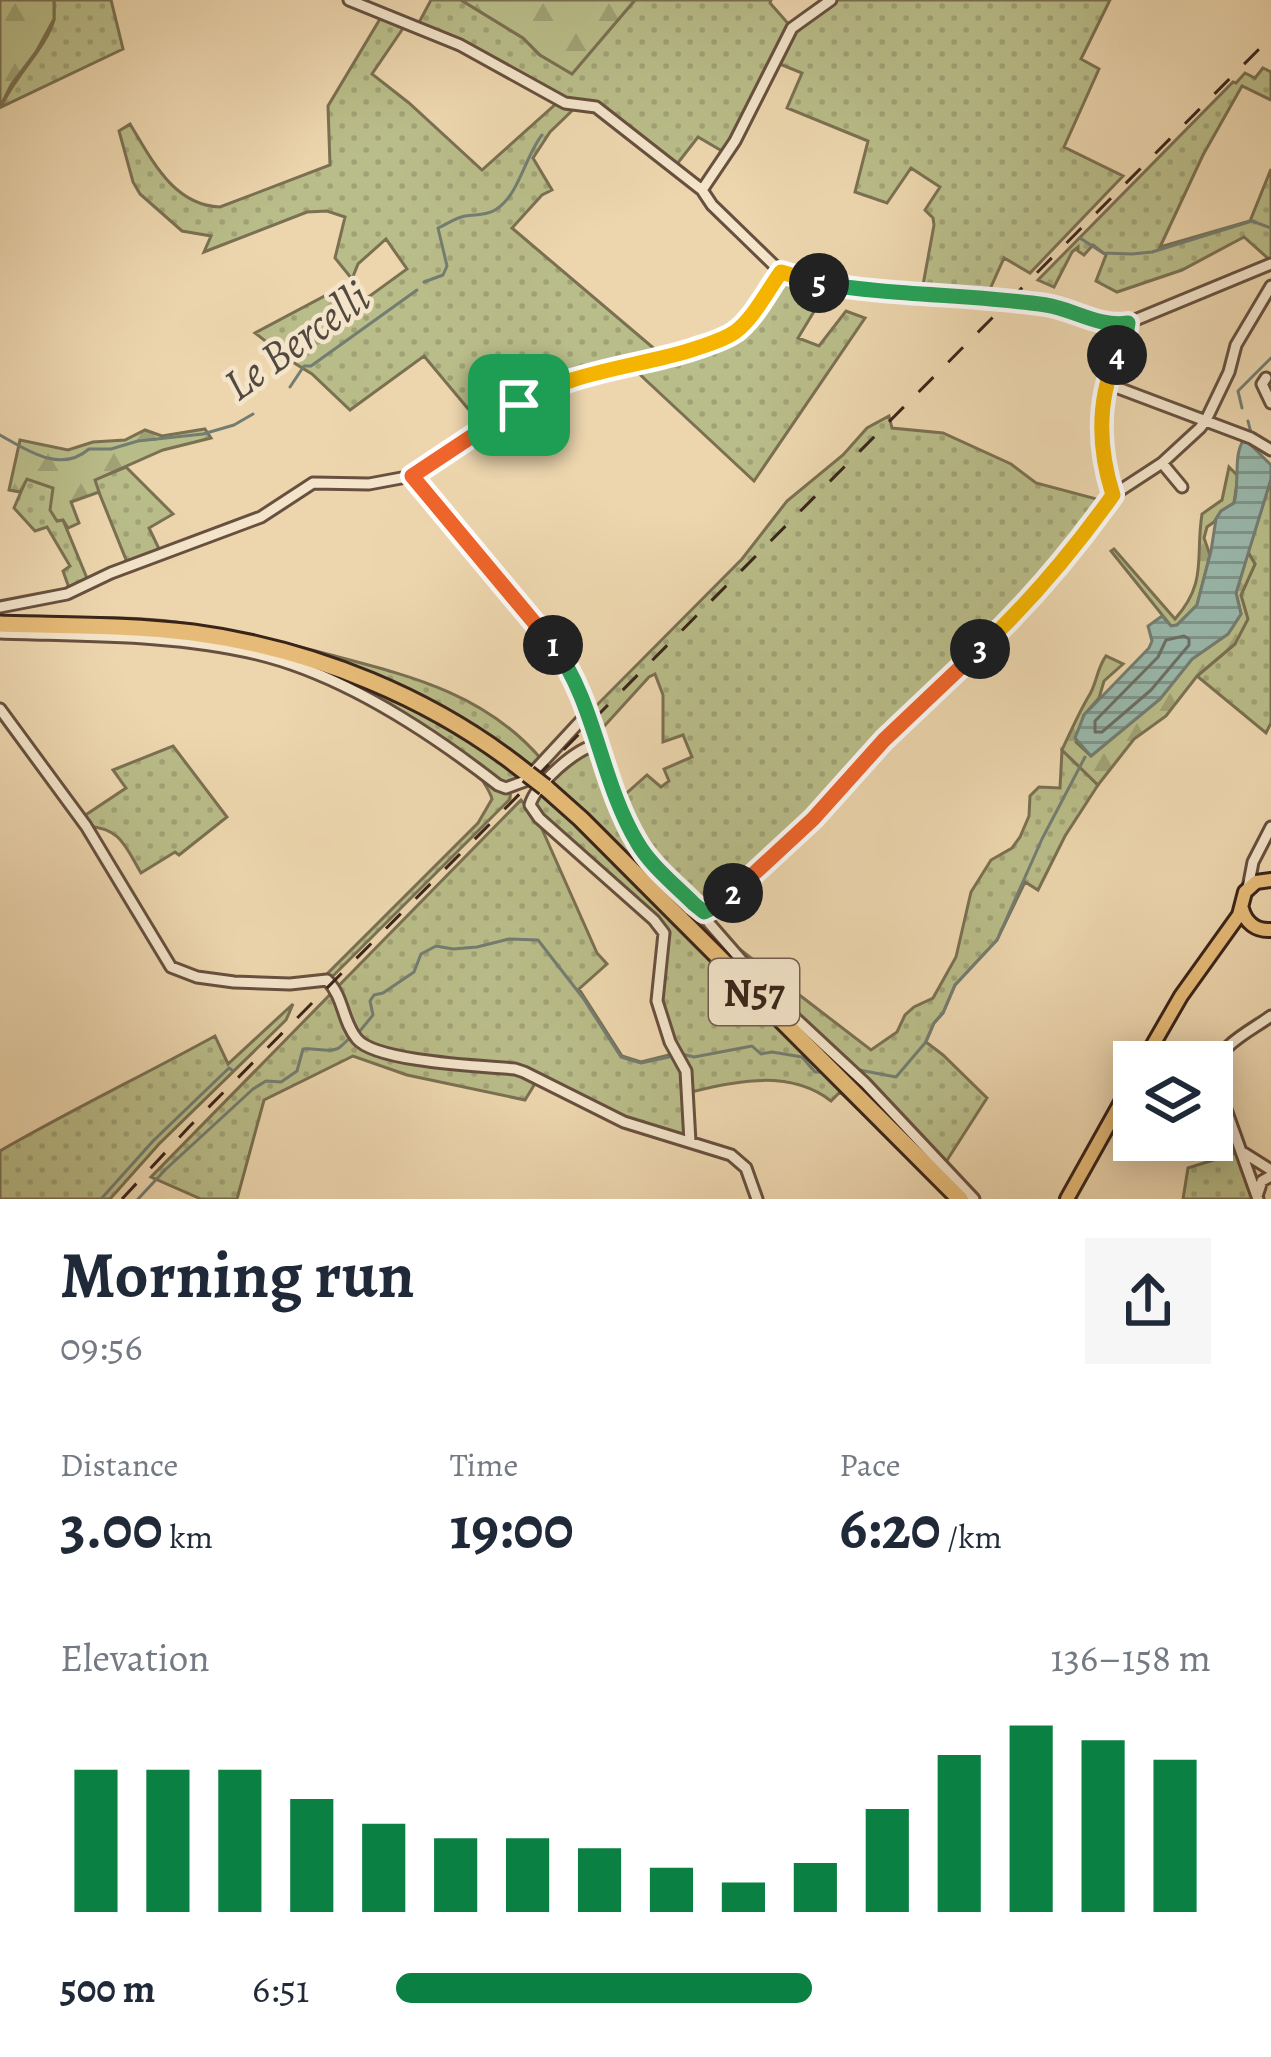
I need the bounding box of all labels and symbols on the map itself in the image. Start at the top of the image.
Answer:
pin: 5 [789,253,849,313]
water label: Le Bercelli [211,267,383,415]
pin: 4 [1087,325,1147,385]
pin [468,354,570,456]
pin: 1 [523,615,583,675]
pin: 3 [950,619,1010,679]
pin: 2 [703,863,763,923]
road number: N57 [709,959,799,1025]

